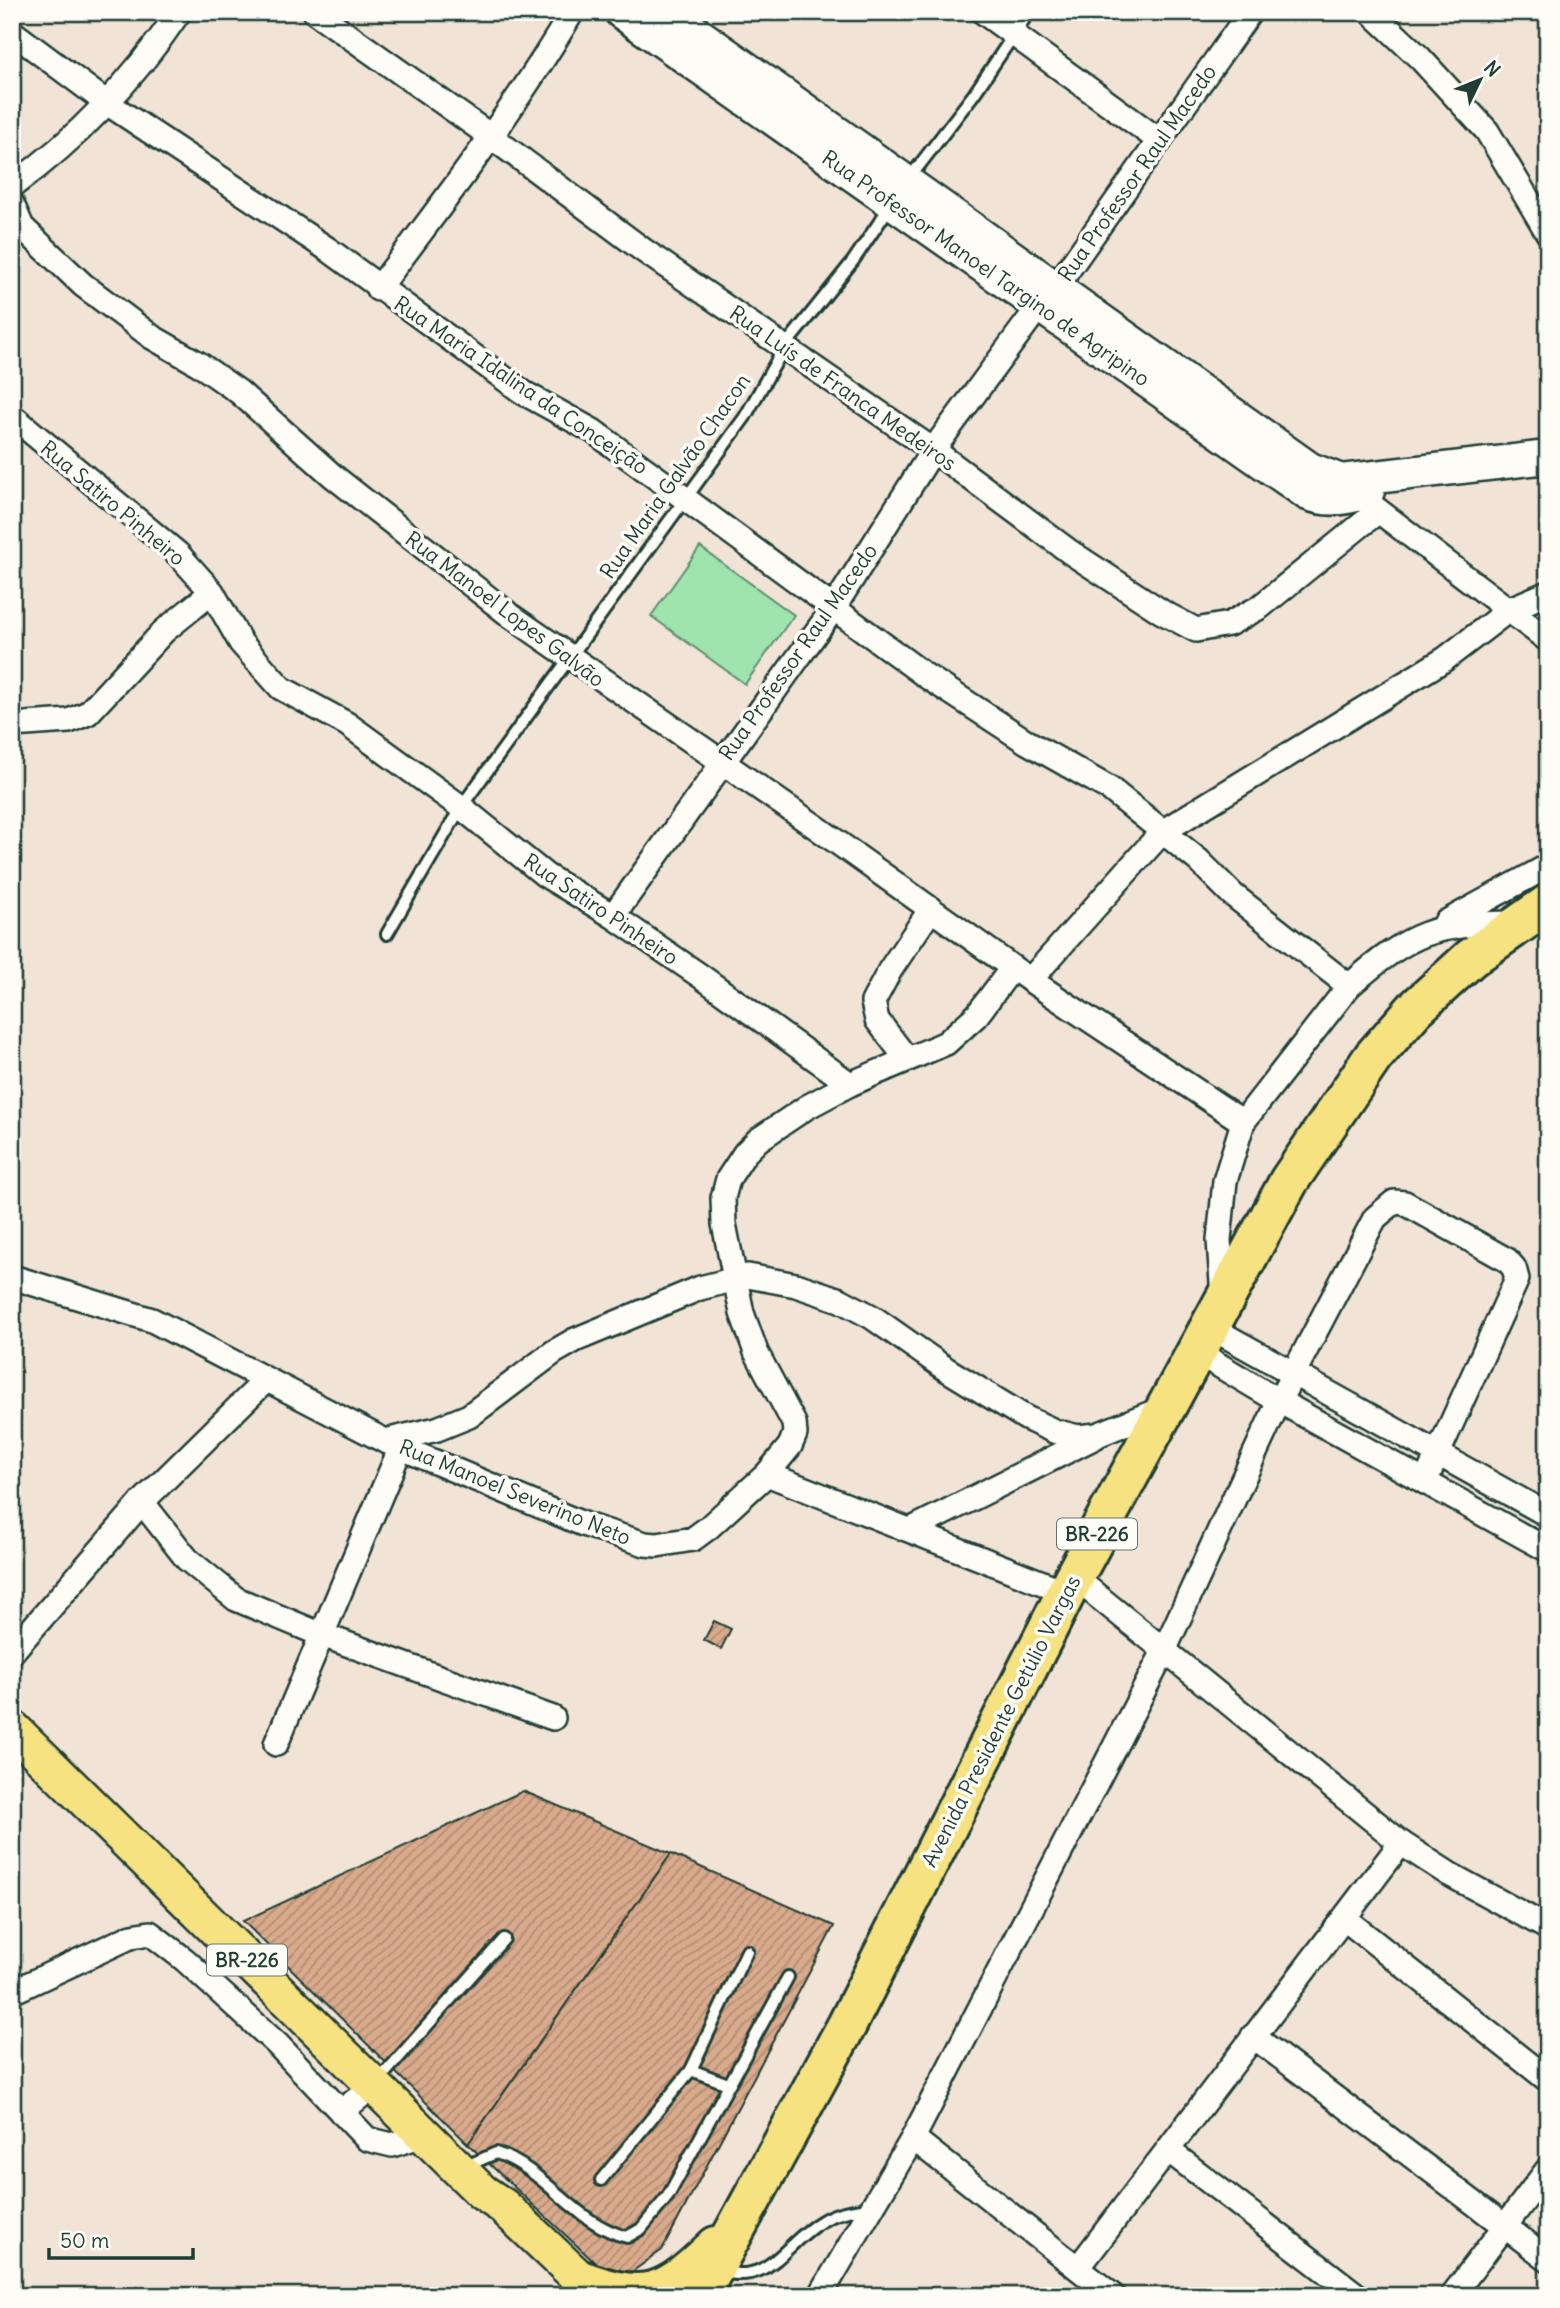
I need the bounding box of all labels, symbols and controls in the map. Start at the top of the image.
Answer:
north arrow [1444,46,1514,116]
text: N [1479,55,1506,81]
street label: Rua Professor Raul Macedo [1052,59,1222,287]
street label: Rua Professor Manoel Targino de Agripino [817,144,1155,392]
street label: Rua Maria Idalina da Conceição [389,290,653,480]
street label: Rua Luís de Franca Medeiros [724,299,962,477]
street label: Rua Maria Galvão Chacon [594,368,756,584]
street label: Rua Satiro Pinheiro [35,435,191,571]
street label: Rua Manoel Lopes Galvão [400,525,610,693]
street label: Rua Professor Raul Macedo [713,538,883,766]
street label: Rua Satiro Pinheiro [518,847,684,971]
street label: Rua Manoel Severino Neto [395,1433,635,1551]
road number: BR-226 [1057,1518,1137,1550]
street label: Avenida Presidente Getúlio Vargas [915,1571,1087,1871]
road number: BR-226 [207,1944,287,1976]
scale bar [49,2217,192,2261]
text: 50 m [60,2227,109,2254]

